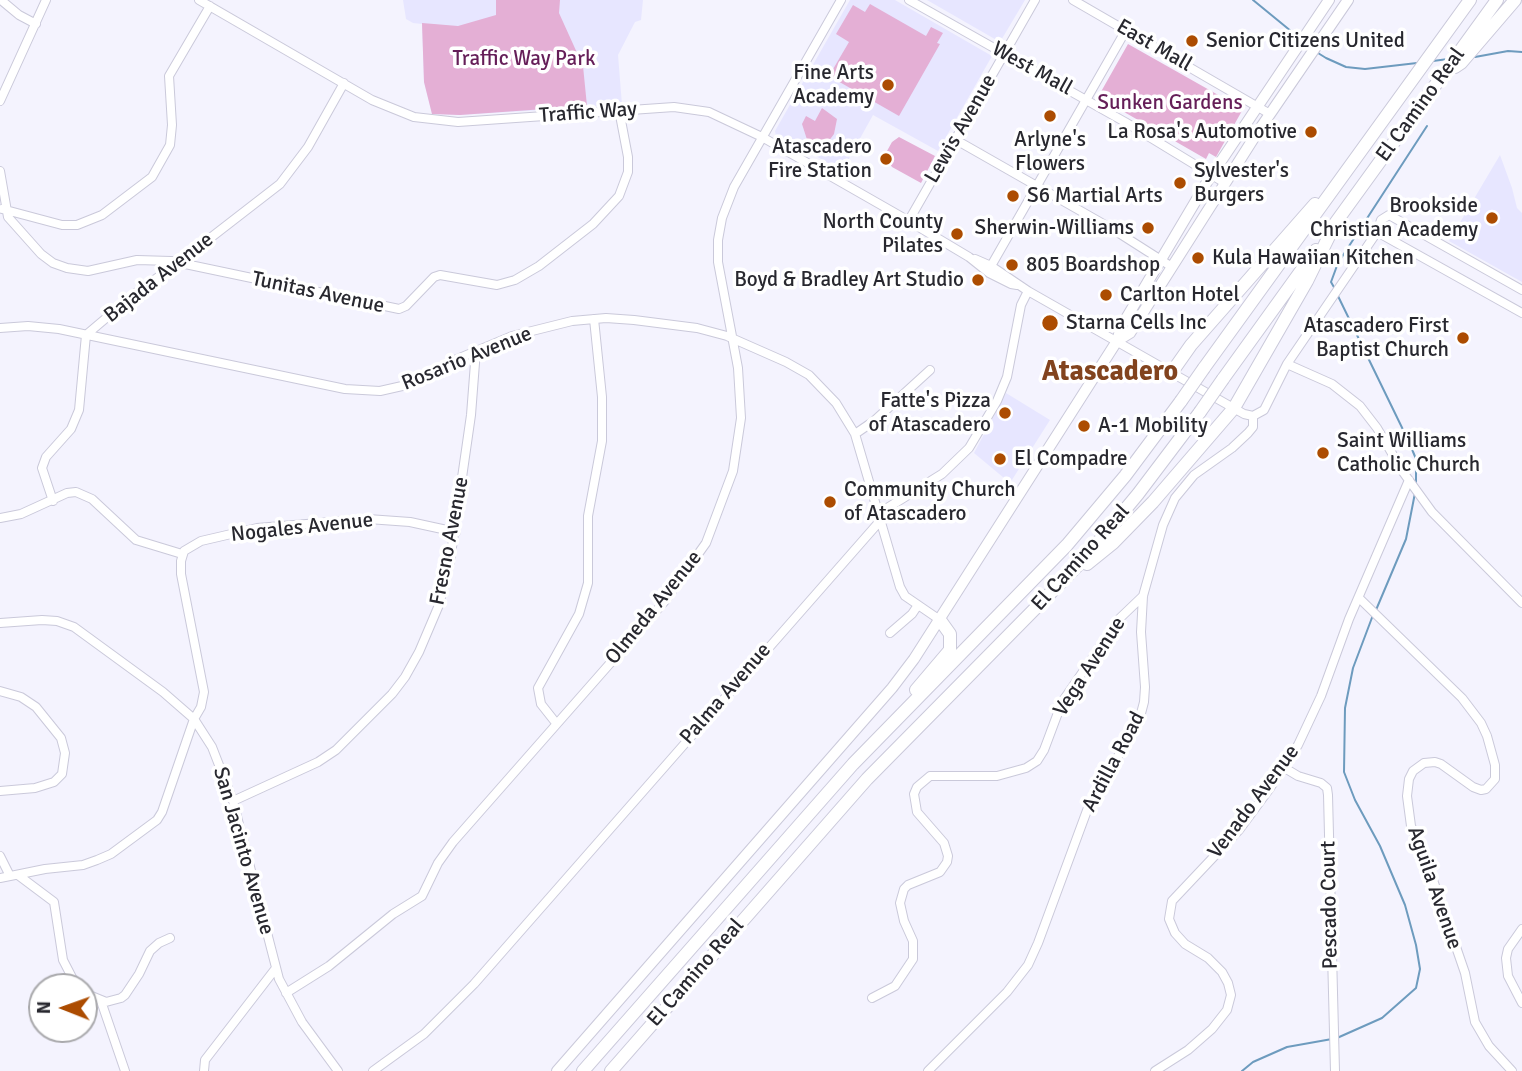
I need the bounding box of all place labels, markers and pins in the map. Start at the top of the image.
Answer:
place label: Senior Citizens United [1206,28,1405,54]
marker: Senior Citizens United [1184,33,1200,49]
place label: Fine Arts Academy [793,60,874,110]
marker: Fine Arts Academy [880,77,896,93]
marker: Arlyne's Flowers [1042,108,1058,124]
place label: La Rosa's Automotive [1107,119,1297,145]
marker: La Rosa's Automotive [1303,124,1319,140]
place label: Arlyne's Flowers [1014,127,1086,177]
place label: Atascadero Fire Station [768,134,872,184]
marker: Atascadero Fire Station [878,151,894,167]
place label: Sylvester's Burgers [1194,158,1289,208]
marker: Sylvester's Burgers [1172,175,1188,191]
place label: S6 Martial Arts [1027,183,1163,209]
marker: S6 Martial Arts [1005,188,1021,204]
place label: Brookside Christian Academy [1310,193,1478,243]
place label: North County Pilates [823,209,943,259]
marker: Brookside Christian Academy [1484,210,1500,226]
place label: Sherwin-Williams [974,215,1134,241]
marker: Sherwin-Williams [1140,220,1156,236]
marker: North County Pilates [949,226,965,242]
place label: Kula Hawaiian Kitchen [1212,245,1414,271]
marker: Kula Hawaiian Kitchen [1190,250,1206,266]
place label: 805 Boardshop [1026,252,1160,278]
marker: 805 Boardshop [1004,257,1020,273]
place label: Boyd & Bradley Art Studio [734,267,964,293]
marker: Boyd & Bradley Art Studio [970,272,986,288]
place label: Carlton Hotel [1120,282,1240,308]
marker: Carlton Hotel [1098,287,1114,303]
place label: Starna Cells Inc [1066,310,1207,336]
marker: Starna Cells Inc [1040,313,1060,333]
place label: Atascadero First Baptist Church [1303,313,1449,363]
marker: Atascadero First Baptist Church [1455,330,1471,346]
place label: Fatte's Pizza of Atascadero [869,388,991,438]
marker: Fatte's Pizza of Atascadero [997,405,1013,421]
place label: A-1 Mobility [1098,413,1208,439]
marker: A-1 Mobility [1076,418,1092,434]
place label: Saint Williams Catholic Church [1337,428,1480,478]
marker: Saint Williams Catholic Church [1315,445,1331,461]
place label: El Compadre [1014,446,1128,472]
marker: El Compadre [992,451,1008,467]
place label: Community Church of Atascadero [844,477,1016,527]
marker: Community Church of Atascadero [822,494,838,510]

